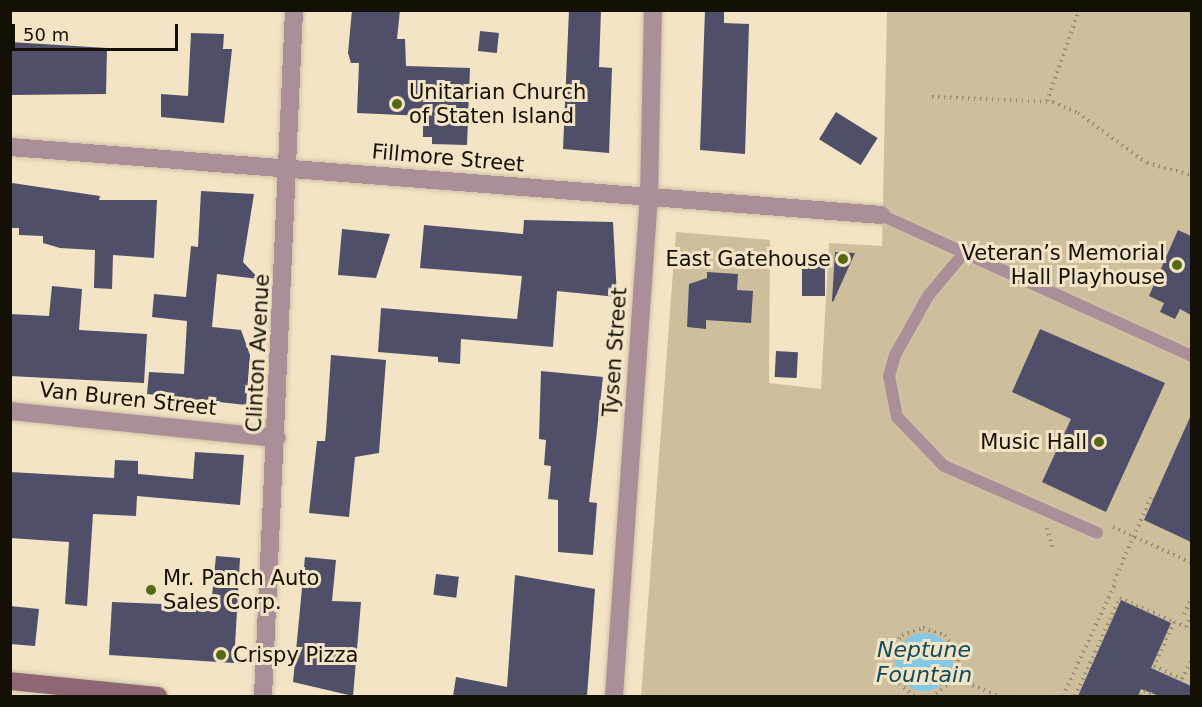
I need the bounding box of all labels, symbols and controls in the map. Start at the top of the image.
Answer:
scale bar [15,12,182,50]
text: 50 m [23,24,69,45]
place label: Unitarian Church of Staten Island [409,79,586,129]
marker: Unitarian Church of Staten Island [390,97,404,111]
street label: Fillmore Street [371,139,525,177]
place label: Veteran’s Memorial Hall Playhouse [962,240,1165,290]
place label: East Gatehouse [665,246,831,272]
marker: East Gatehouse [836,252,850,266]
marker: Veteran’s Memorial Hall Playhouse [1170,258,1184,272]
street label: Clinton Avenue [241,273,275,433]
street label: Tysen Street [598,286,632,418]
street label: Van Buren Street [38,377,218,421]
place label: Music Hall [980,429,1087,455]
marker: Music Hall [1092,435,1106,449]
place label: Mr. Panch Auto Sales Corp. [163,565,319,615]
marker: Mr. Panch Auto Sales Corp. [144,583,158,597]
water label: Neptune Fountain [876,636,972,688]
place label: Crispy Pizza [233,642,358,668]
marker: Crispy Pizza [214,648,228,662]

